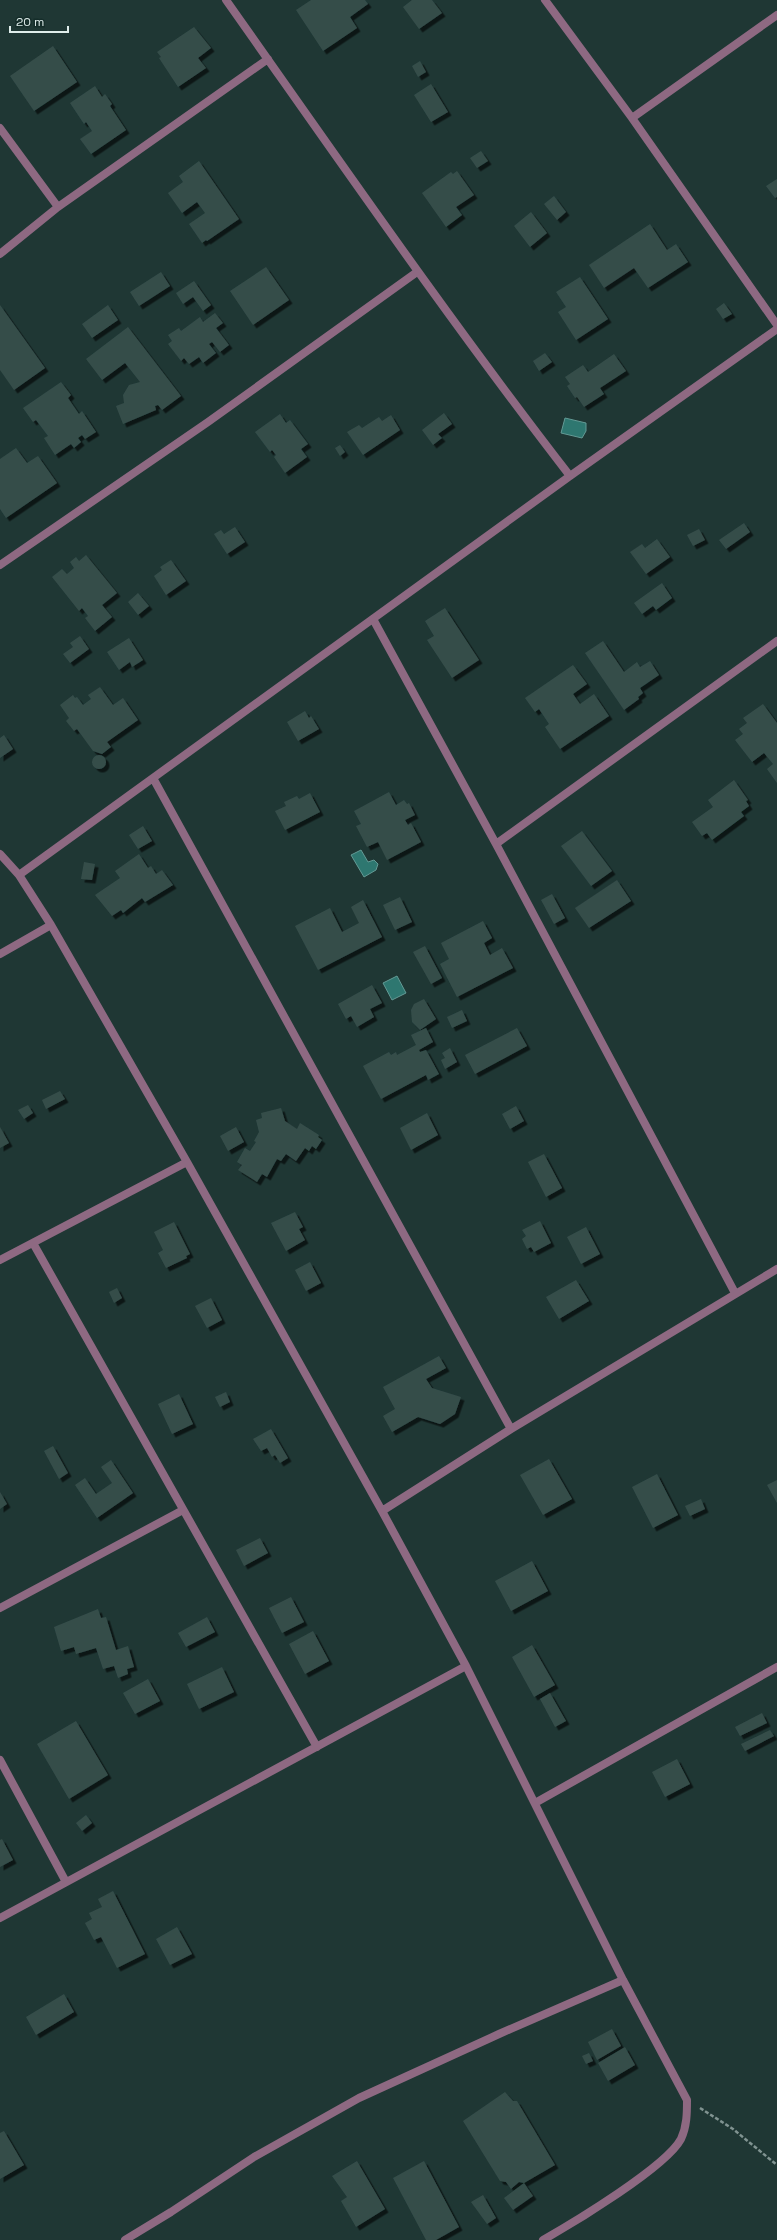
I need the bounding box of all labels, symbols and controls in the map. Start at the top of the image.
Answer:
scale bar [10,8,68,34]
text: 20 m [16,14,44,30]

